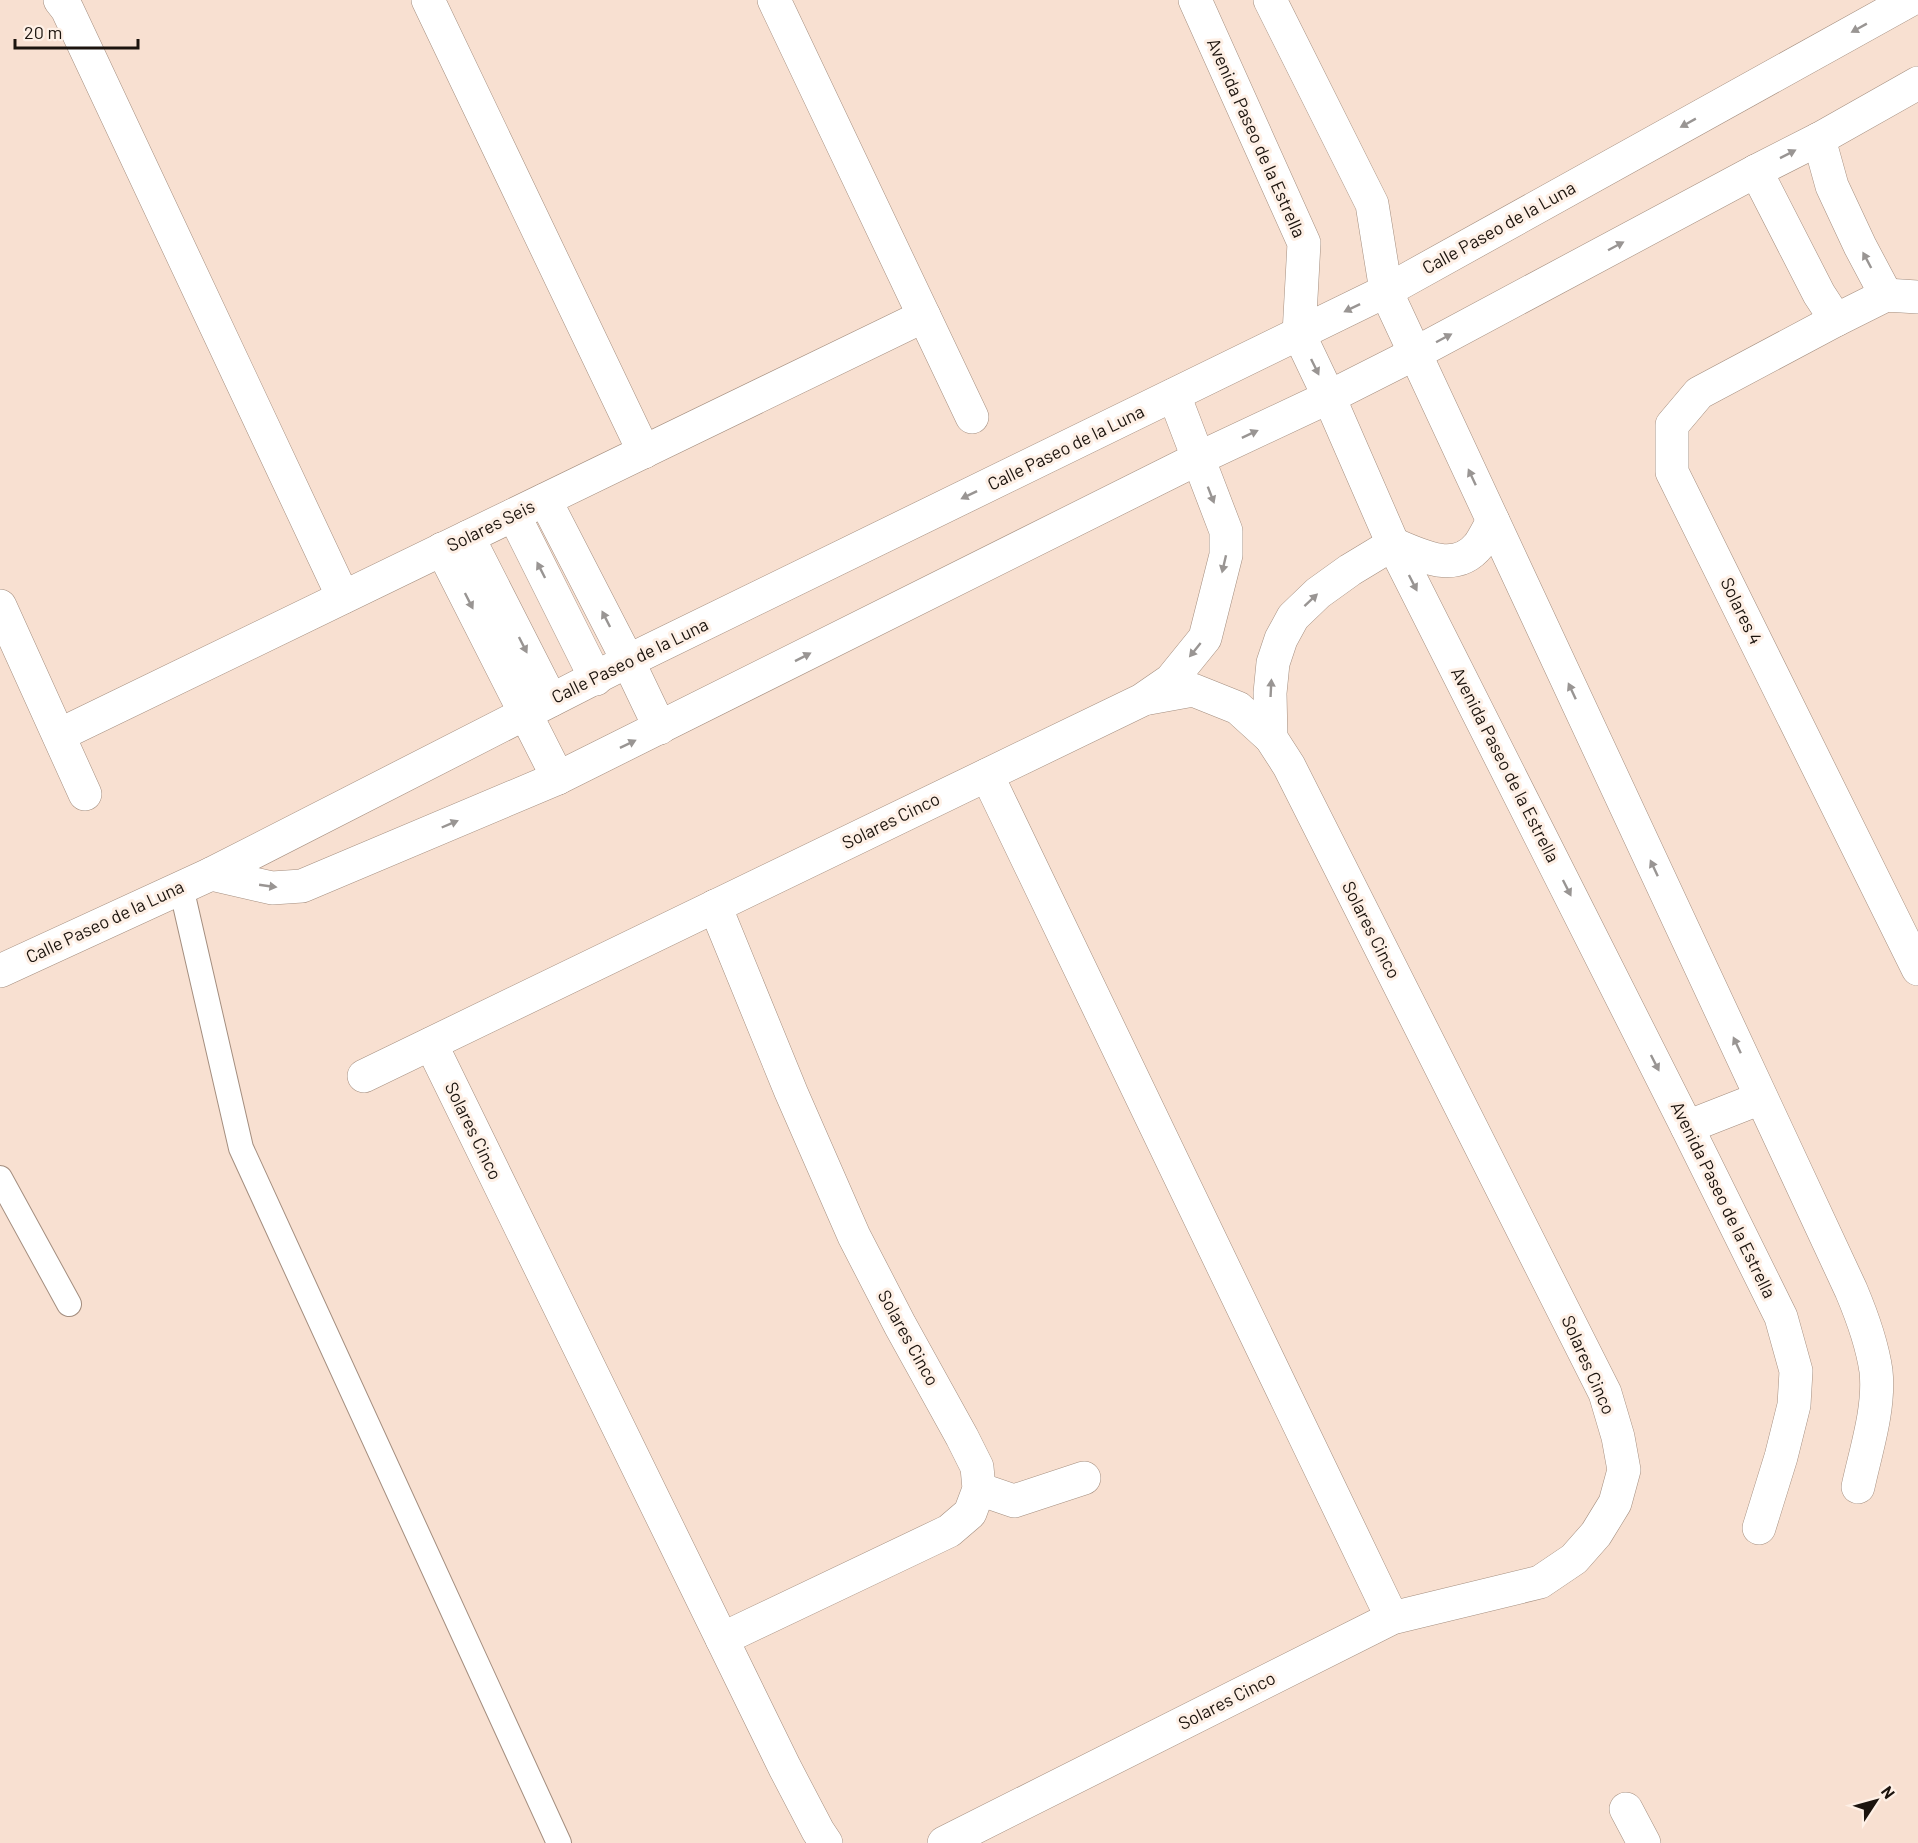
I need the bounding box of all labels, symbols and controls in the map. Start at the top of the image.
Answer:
scale bar [15,12,138,50]
text: 20 m [24,21,62,43]
one-way arrow [1850,23,1867,33]
street label: Avenida Paseo de la Estrella [1203,34,1311,241]
one-way arrow [1680,118,1697,128]
one-way arrow [1779,150,1797,160]
street label: Calle Paseo de la Luna [1418,176,1579,278]
one-way arrow [1607,241,1624,251]
one-way arrow [1862,251,1872,268]
one-way arrow [1343,303,1360,312]
one-way arrow [1435,333,1452,343]
one-way arrow [1310,359,1320,376]
street label: Calle Paseo de la Luna [984,400,1148,495]
one-way arrow [1242,430,1259,439]
one-way arrow [1467,468,1476,485]
one-way arrow [1207,486,1217,504]
one-way arrow [961,490,978,500]
street label: Solares Seis [443,494,538,556]
one-way arrow [1218,555,1228,574]
one-way arrow [537,561,547,579]
street label: Solares 4 [1716,574,1768,648]
one-way arrow [1408,575,1418,592]
one-way arrow [464,593,474,610]
one-way arrow [1303,594,1317,608]
one-way arrow [602,610,612,628]
street label: Calle Paseo de la Luna [548,613,712,708]
one-way arrow [518,637,528,654]
one-way arrow [1190,643,1202,658]
one-way arrow [794,652,811,661]
street label: Avenida Paseo de la Estrella [1447,663,1565,866]
one-way arrow [1267,679,1276,698]
one-way arrow [1567,682,1577,700]
one-way arrow [620,739,637,748]
street label: Solares Cinco [838,787,943,853]
one-way arrow [442,819,459,828]
one-way arrow [1650,860,1659,877]
street label: Calle Paseo de la Luna [22,875,187,967]
street label: Solares Cinco [1338,877,1406,982]
one-way arrow [1562,880,1572,897]
one-way arrow [259,881,278,891]
one-way arrow [1732,1036,1741,1053]
one-way arrow [1650,1054,1659,1071]
street label: Solares Cinco [441,1078,507,1183]
street label: Avenida Paseo de la Estrella [1667,1098,1781,1302]
street label: Solares Cinco [874,1286,944,1389]
street label: Solares Cinco [1557,1312,1621,1417]
street label: Solares Cinco [1174,1666,1279,1734]
north arrow [1846,1771,1906,1831]
text: N [1878,1782,1899,1802]

